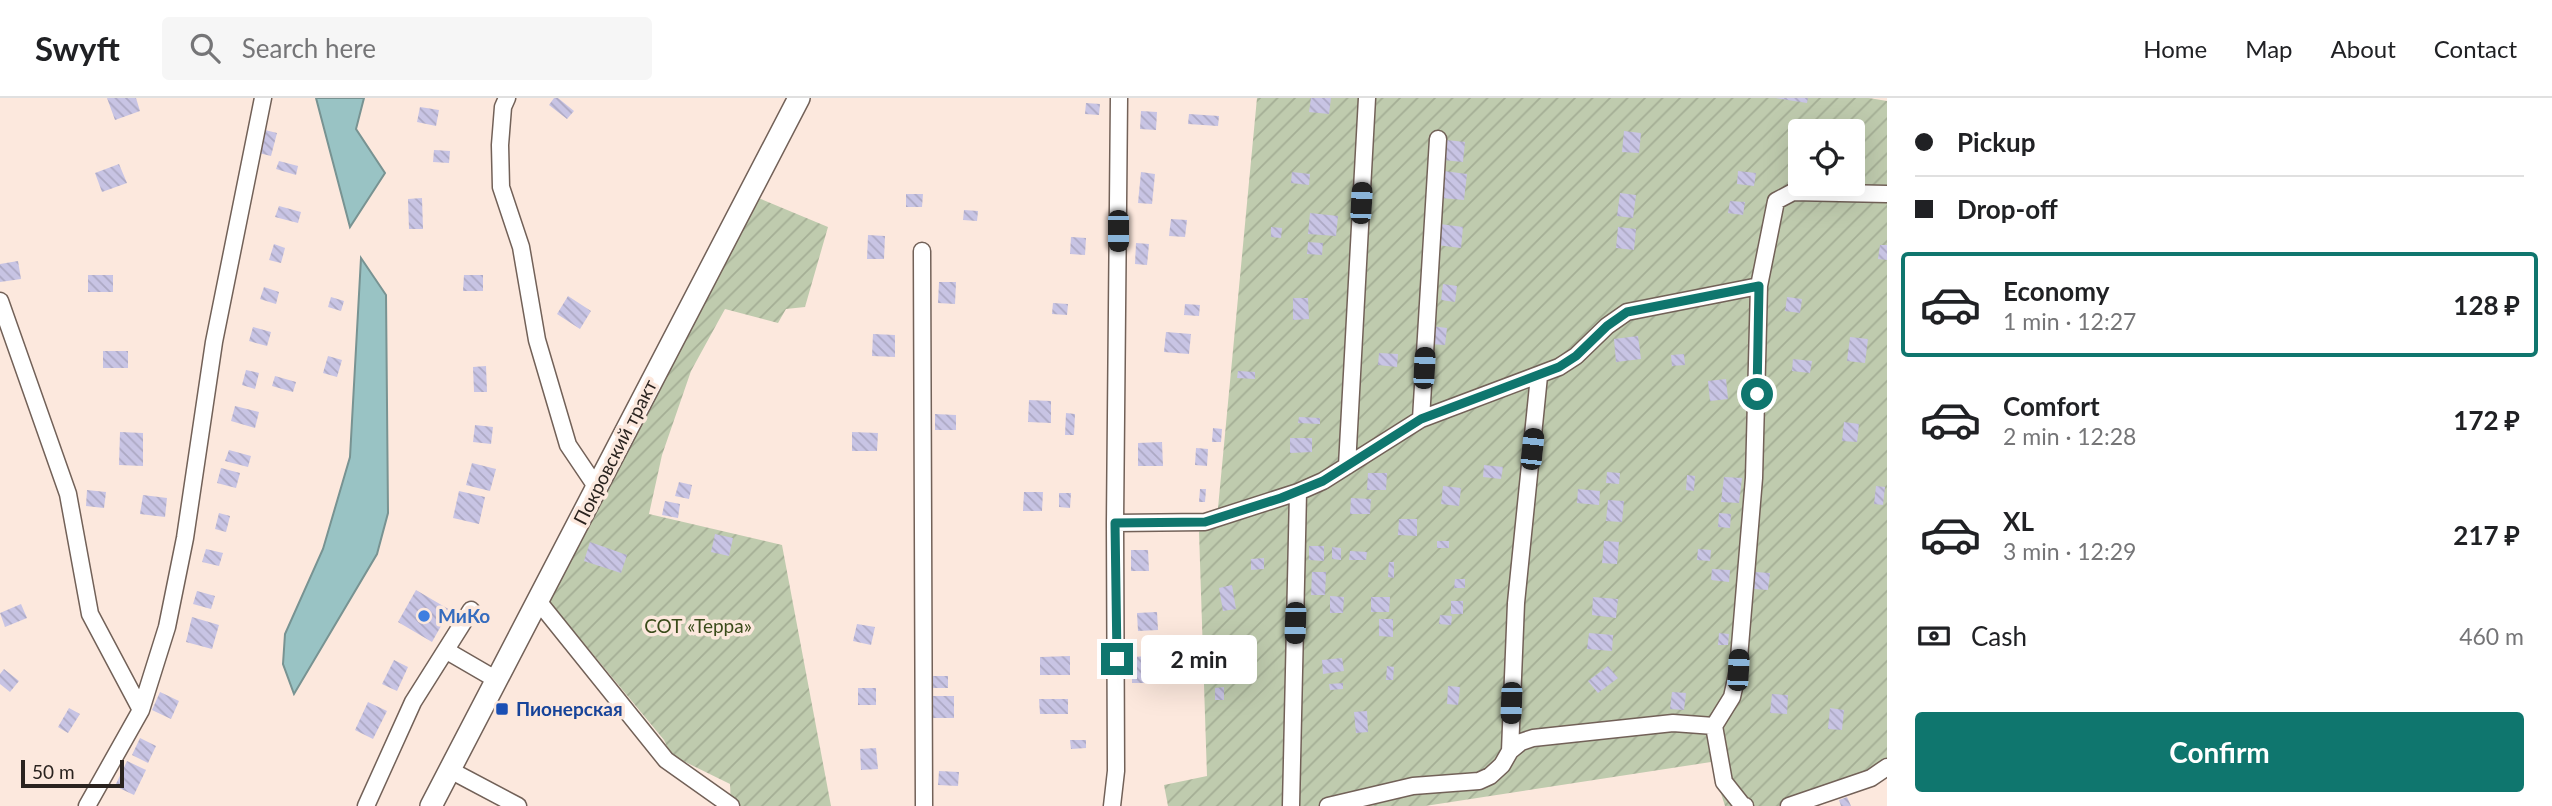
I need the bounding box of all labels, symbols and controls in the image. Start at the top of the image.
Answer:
search box [162,17,652,80]
text: Swyft [35,28,120,68]
icon: search [186,29,224,67]
text: Search here [242,32,376,64]
text: Home [2143,34,2207,63]
text: Map [2245,34,2293,63]
text: About [2331,34,2396,63]
text: Contact [2434,34,2517,63]
map controls [1788,119,1865,196]
button: locate [1788,119,1865,196]
text: Pickup [1957,126,2036,158]
car [1350,181,1373,225]
text: Drop-off [1957,193,2058,225]
car [1108,210,1129,252]
icon: car [1919,273,1982,336]
text: Economy [2003,275,2109,307]
text: 128 ₽ [2453,289,2520,321]
text: 1 min · 12:27 [2003,307,2136,335]
car [1413,346,1436,390]
street label: Покровский тракт [568,375,661,528]
route start [1741,378,1773,410]
icon: car [1919,388,1982,451]
text: Comfort [2003,390,2100,422]
text: 172 ₽ [2453,404,2520,436]
text: 2 min · 12:28 [2003,422,2136,450]
car [1520,427,1545,471]
icon: car [1919,503,1982,566]
text: XL [2003,505,2034,537]
text: 217 ₽ [2453,519,2520,551]
text: 3 min · 12:29 [2003,537,2136,565]
car [1284,602,1307,644]
place label: МиКо [438,604,490,627]
marker: МиКо [416,608,432,624]
park label: СОТ «Терра» [644,614,752,637]
icon: cash [1915,617,1953,655]
text: Cash [1971,620,2027,652]
text: 460 m [2459,622,2524,650]
callout: 2 min [1142,634,1257,684]
route end [1101,643,1133,675]
text: 2 min [1170,645,1228,673]
car [1727,648,1750,692]
car [1500,682,1523,724]
place label: Пионерская [516,697,623,720]
marker: Пионерская [494,701,510,717]
button: Confirm [1915,712,2524,792]
scale bar [21,757,124,789]
text: 50 m [32,760,75,783]

